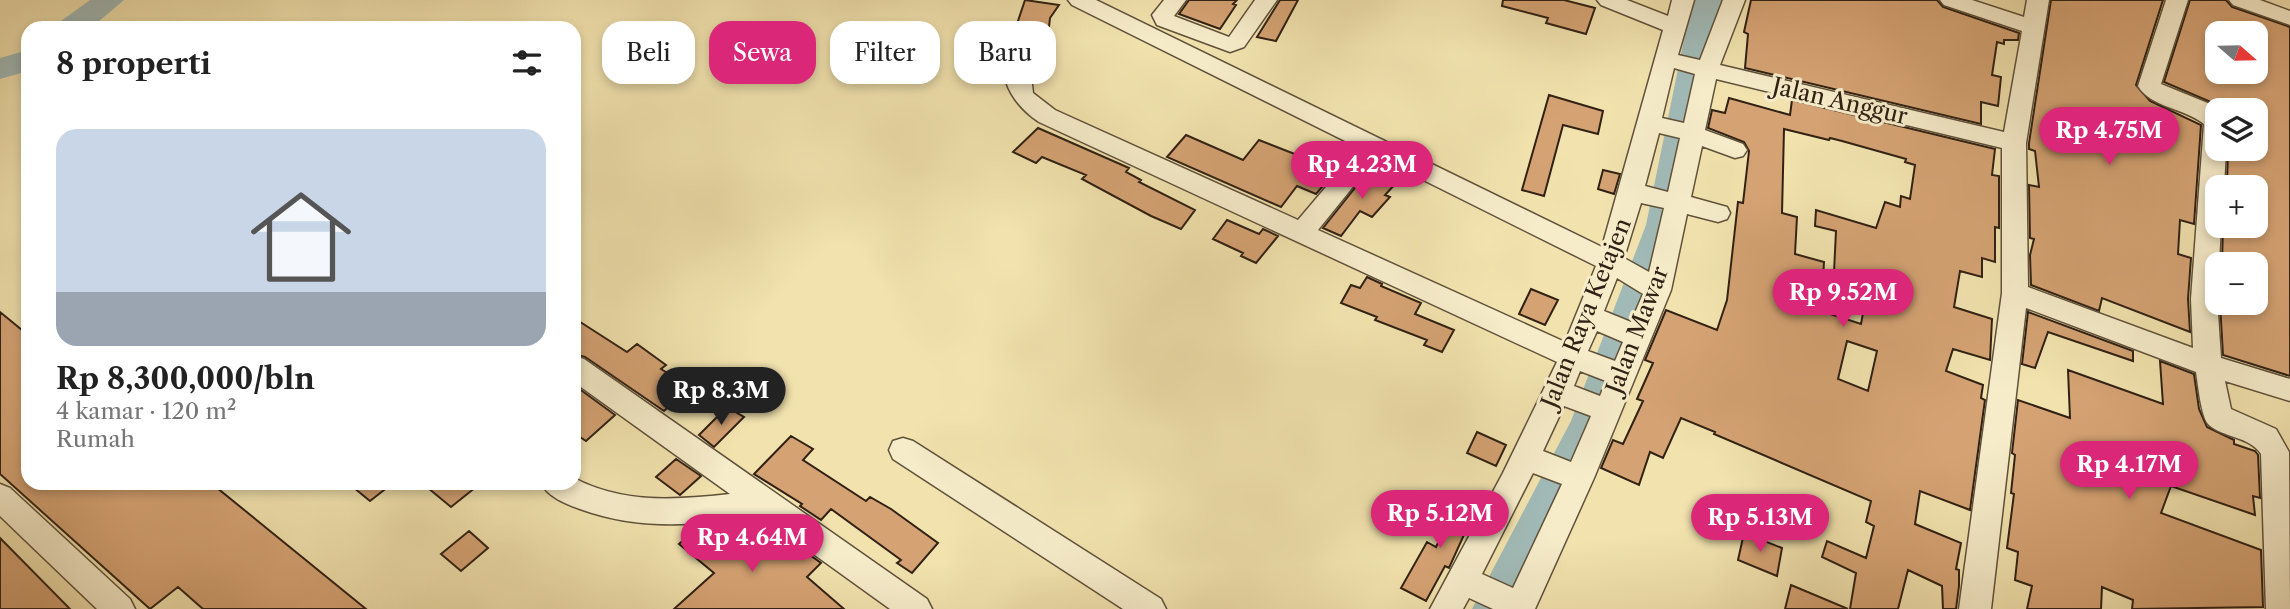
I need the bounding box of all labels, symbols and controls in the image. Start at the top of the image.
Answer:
chip: Beli [602,21,695,84]
chip: Sewa [709,21,816,84]
chip: Filter [830,21,940,84]
chip: Baru [954,21,1056,84]
north arrow [2205,21,2268,84]
map controls [2205,21,2268,315]
icon: filters [508,44,546,82]
text: 8 properti [56,45,211,82]
street label: Jalan Anggur [1767,71,1911,130]
button: layers [2205,98,2268,161]
pin: Rp 4.75M [2037,108,2181,167]
text: Rp 4.75M [2055,116,2163,144]
pin: Rp 4.23M [1290,142,1434,201]
text: Rp 4.23M [1307,150,1417,178]
icon: home [238,174,364,300]
button: + [2205,175,2268,238]
street label: Jalan Raya Ketajen [1534,214,1637,415]
button: − [2205,252,2268,315]
street label: Jalan Mawar [1599,262,1674,400]
pin: Rp 9.52M [1771,270,1915,329]
text: Rp 9.52M [1789,278,1897,306]
text: Rp 8,300,000/bln [56,360,315,397]
pin: Rp 8.3M [656,368,786,427]
text: Rp 8.3M [673,376,769,404]
text: 4 kamar · 120 m² [56,397,236,425]
text: Rumah [56,425,135,453]
pin: Rp 4.17M [2057,442,2201,501]
text: Rp 4.17M [2076,450,2182,478]
pin: Rp 5.12M [1368,490,1512,550]
pin: Rp 5.13M [1688,494,1832,554]
text: Rp 5.12M [1387,499,1493,527]
text: Rp 5.13M [1707,503,1813,531]
pin: Rp 4.64M [680,514,824,574]
text: Rp 4.64M [697,523,807,551]

